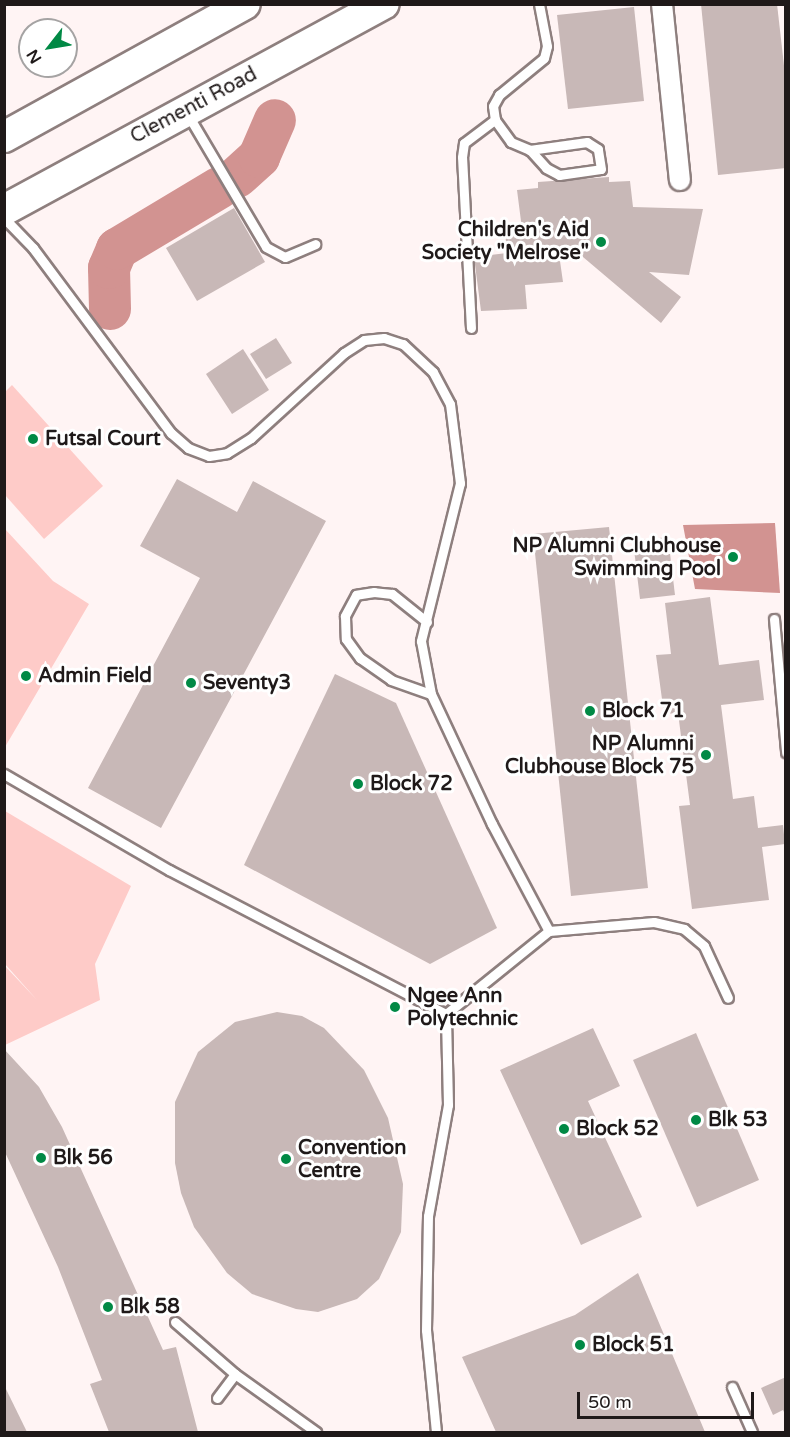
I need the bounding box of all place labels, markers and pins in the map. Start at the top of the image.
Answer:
place label: Children's Aid Society "Melrose" [422,219,589,266]
marker: Children's Aid Society "Melrose" [594,235,608,249]
place label: Futsal Court [45,427,161,451]
marker: Futsal Court [26,432,40,446]
place label: NP Alumni Clubhouse Swimming Pool [513,534,721,581]
marker: NP Alumni Clubhouse Swimming Pool [726,550,740,564]
place label: Admin Field [38,664,152,688]
marker: Admin Field [19,669,33,683]
place label: Seventy3 [203,671,291,695]
marker: Seventy3 [184,676,198,690]
place label: Block 71 [602,699,685,723]
marker: Block 71 [583,704,597,718]
place label: NP Alumni Clubhouse Block 75 [505,732,694,779]
marker: NP Alumni Clubhouse Block 75 [699,748,713,762]
place label: Block 72 [370,772,453,796]
marker: Block 72 [351,777,365,791]
place label: Ngee Ann Polytechnic [407,984,518,1031]
marker: Ngee Ann Polytechnic [388,1000,402,1014]
place label: Blk 53 [708,1108,768,1132]
marker: Blk 53 [689,1113,703,1127]
place label: Block 52 [576,1117,659,1141]
marker: Block 52 [557,1122,571,1136]
place label: Convention Centre [298,1136,406,1183]
place label: Blk 56 [53,1146,113,1170]
marker: Blk 56 [34,1151,48,1165]
marker: Convention Centre [279,1152,293,1166]
place label: Blk 58 [120,1295,180,1319]
marker: Blk 58 [101,1300,115,1314]
place label: Block 51 [592,1333,675,1357]
marker: Block 51 [573,1338,587,1352]

